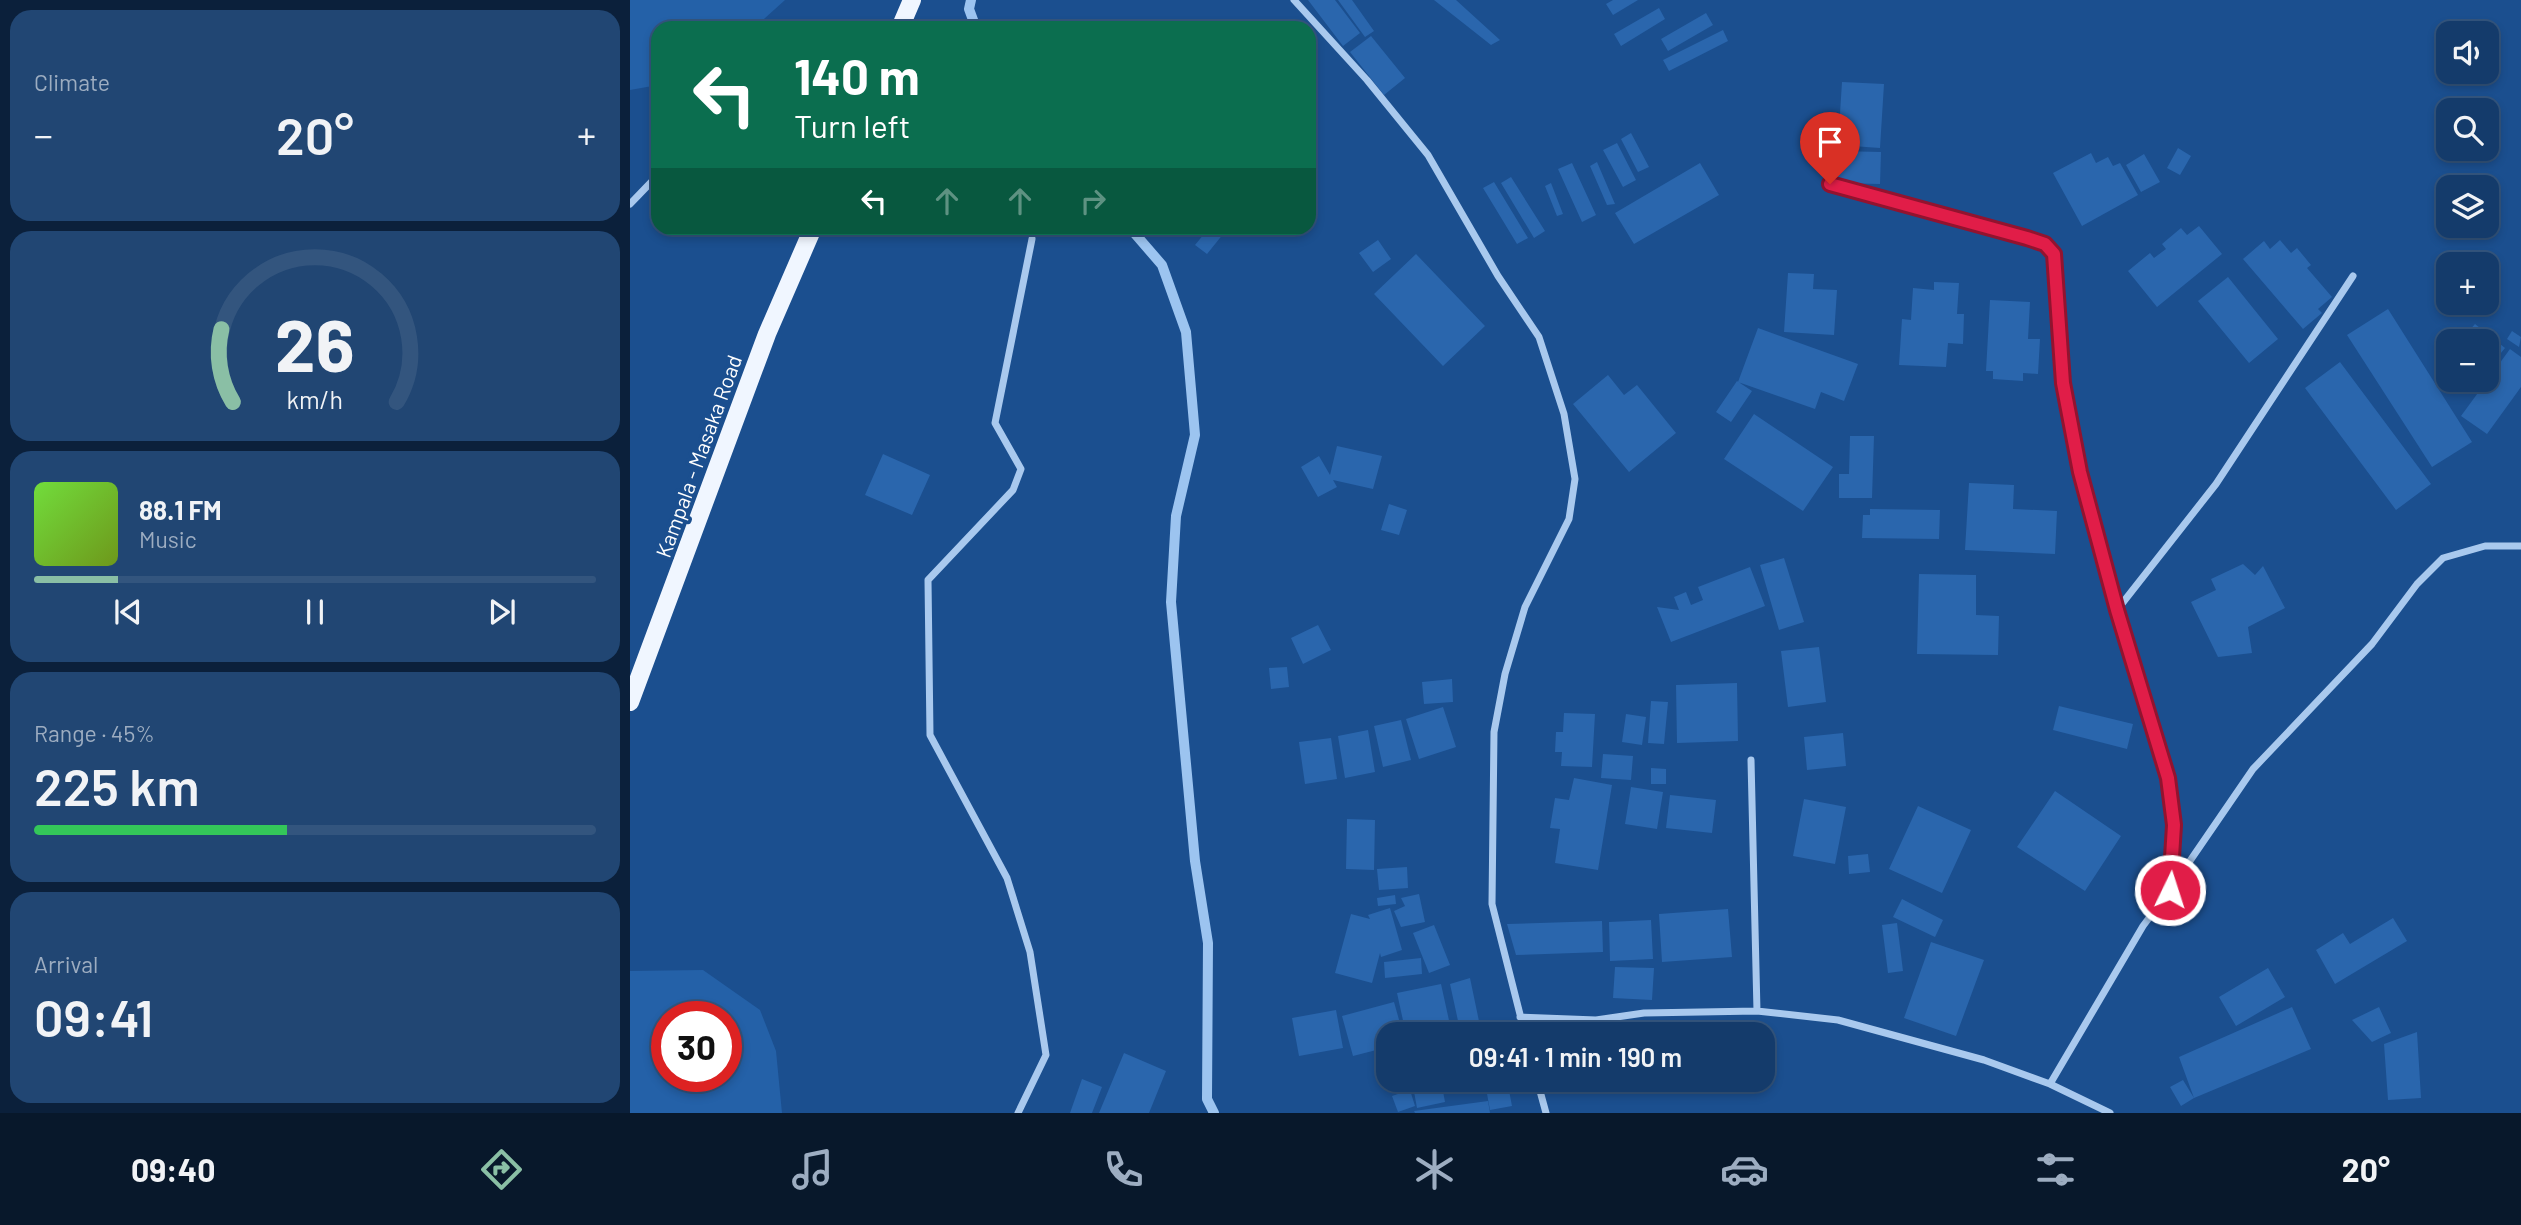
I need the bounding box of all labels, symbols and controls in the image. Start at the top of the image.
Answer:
map controls [2436,21,2499,392]
button: sound [2436,21,2499,84]
text: 140 m [794,46,920,105]
icon: left [679,49,770,140]
text: Climate [34,68,110,96]
button: search [2436,98,2499,161]
text: 20° [276,103,354,165]
text: Turn left [794,106,911,144]
text: − [34,111,53,157]
text: + [577,111,596,157]
pin [1800,112,1860,184]
icon: arrive [1811,123,1849,161]
button: layers [2436,175,2499,238]
icon: left [855,182,893,220]
icon: ahead [928,182,966,220]
icon: ahead [1001,182,1039,220]
icon: right [1074,182,1112,220]
button: + [2436,252,2499,315]
text: 26 [275,299,355,387]
button: − [2436,329,2499,392]
street label: Kampala - Masaka Road [650,351,746,561]
text: km/h [287,384,343,414]
text: 88.1 FM [139,494,222,525]
text: Music [139,525,197,553]
icon: previous [109,593,147,631]
icon: pause [296,593,334,631]
icon: next [483,593,521,631]
text: Range · 45% [34,719,155,747]
text: 225 km [34,754,200,816]
position arrow [2133,853,2207,927]
text: Arrival [34,950,98,978]
text: 09:41 [34,985,153,1047]
speed limit sign: 30 [651,1001,742,1092]
text: 09:41 · 1 min · 190 m [1469,1041,1682,1072]
icon: directions [477,1145,526,1194]
icon: music [788,1145,837,1194]
icon: phone [1099,1145,1148,1194]
icon: climate [1410,1145,1459,1194]
icon: car [1720,1145,1769,1194]
icon: filters [2031,1145,2080,1194]
text: 09:40 [131,1150,215,1188]
text: 20° [2342,1150,2390,1188]

